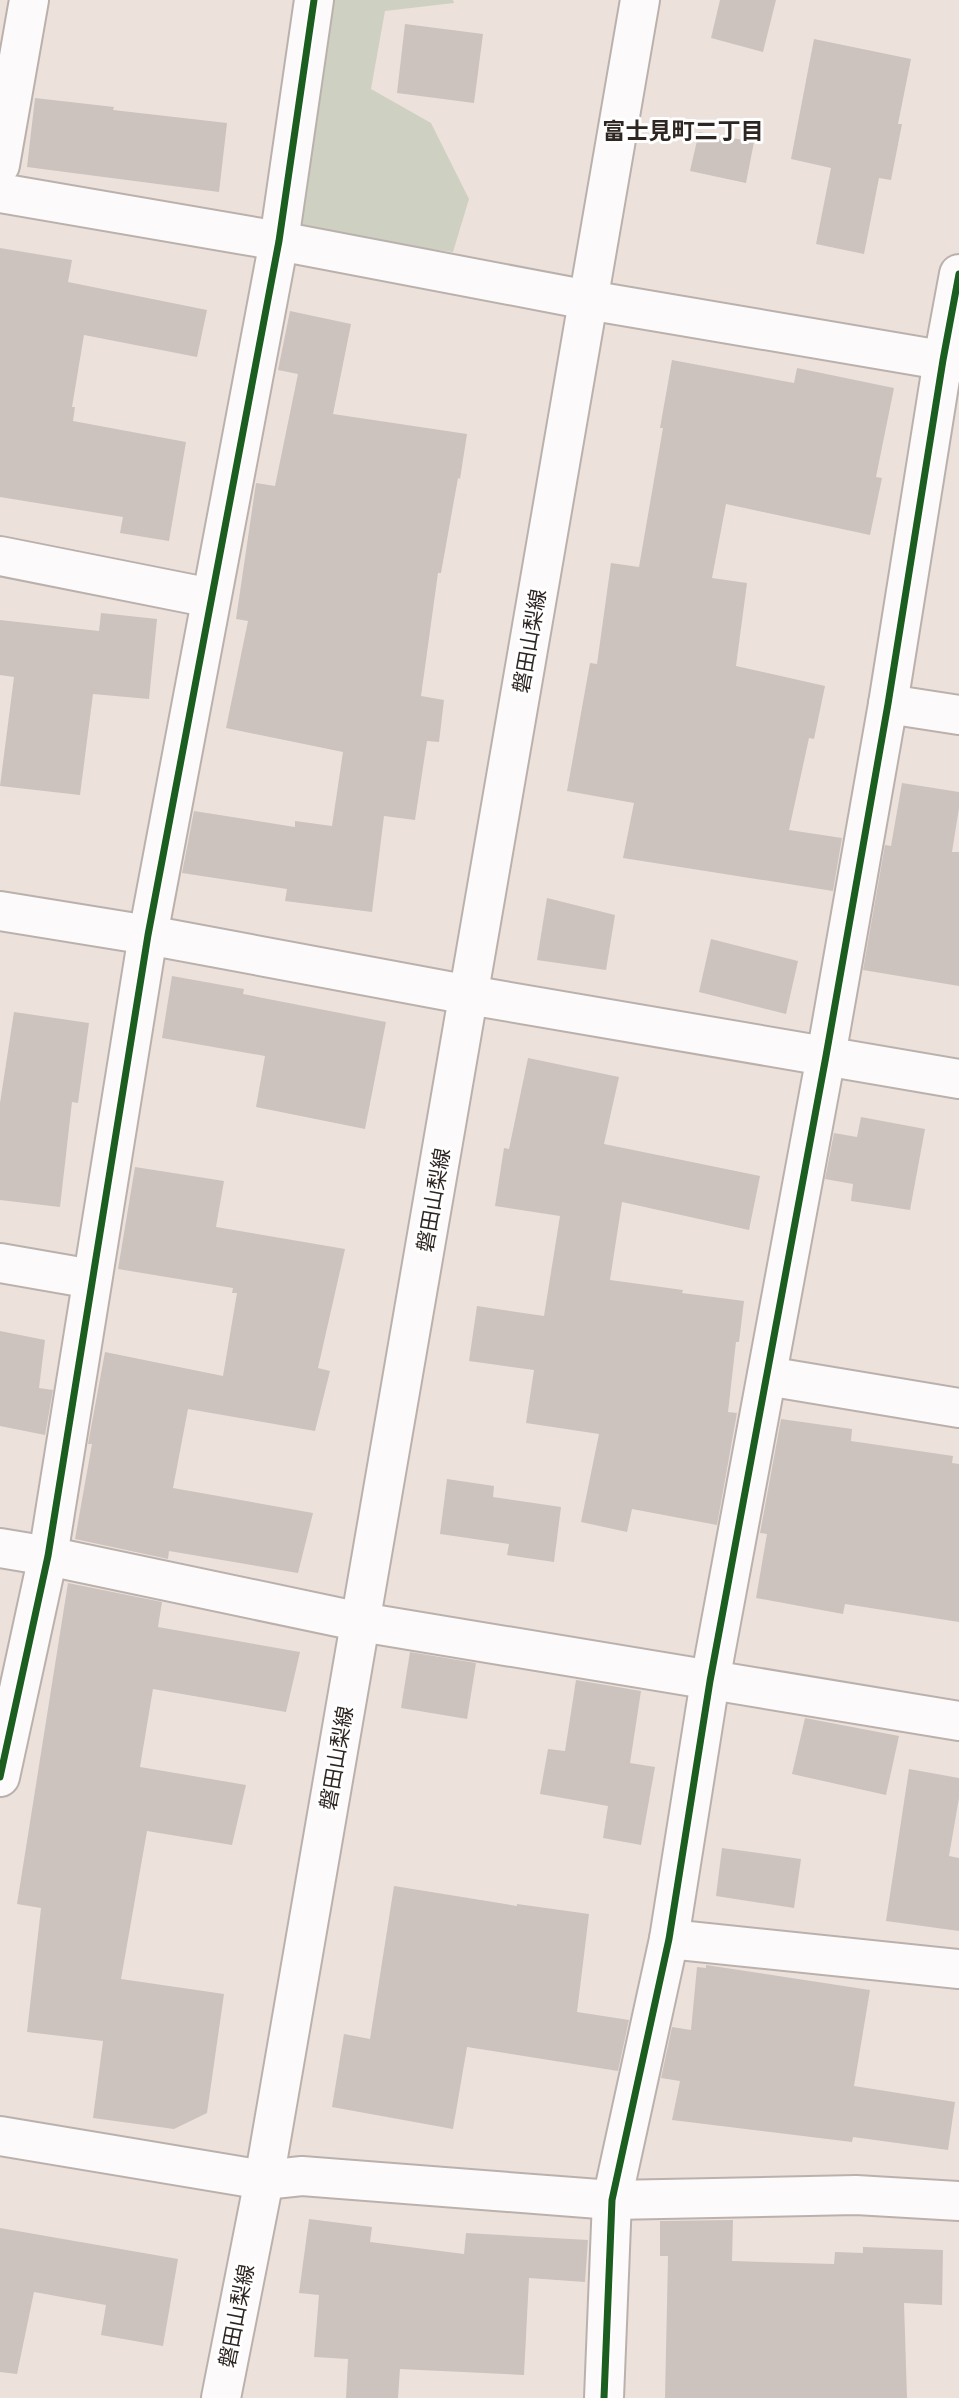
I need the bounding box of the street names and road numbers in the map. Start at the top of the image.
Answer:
street label: 磐田山梨線 [508,587,552,695]
street label: 磐田山梨線 [412,1146,456,1254]
street label: 磐田山梨線 [315,1704,359,1812]
street label: 磐田山梨線 [214,2262,260,2370]

